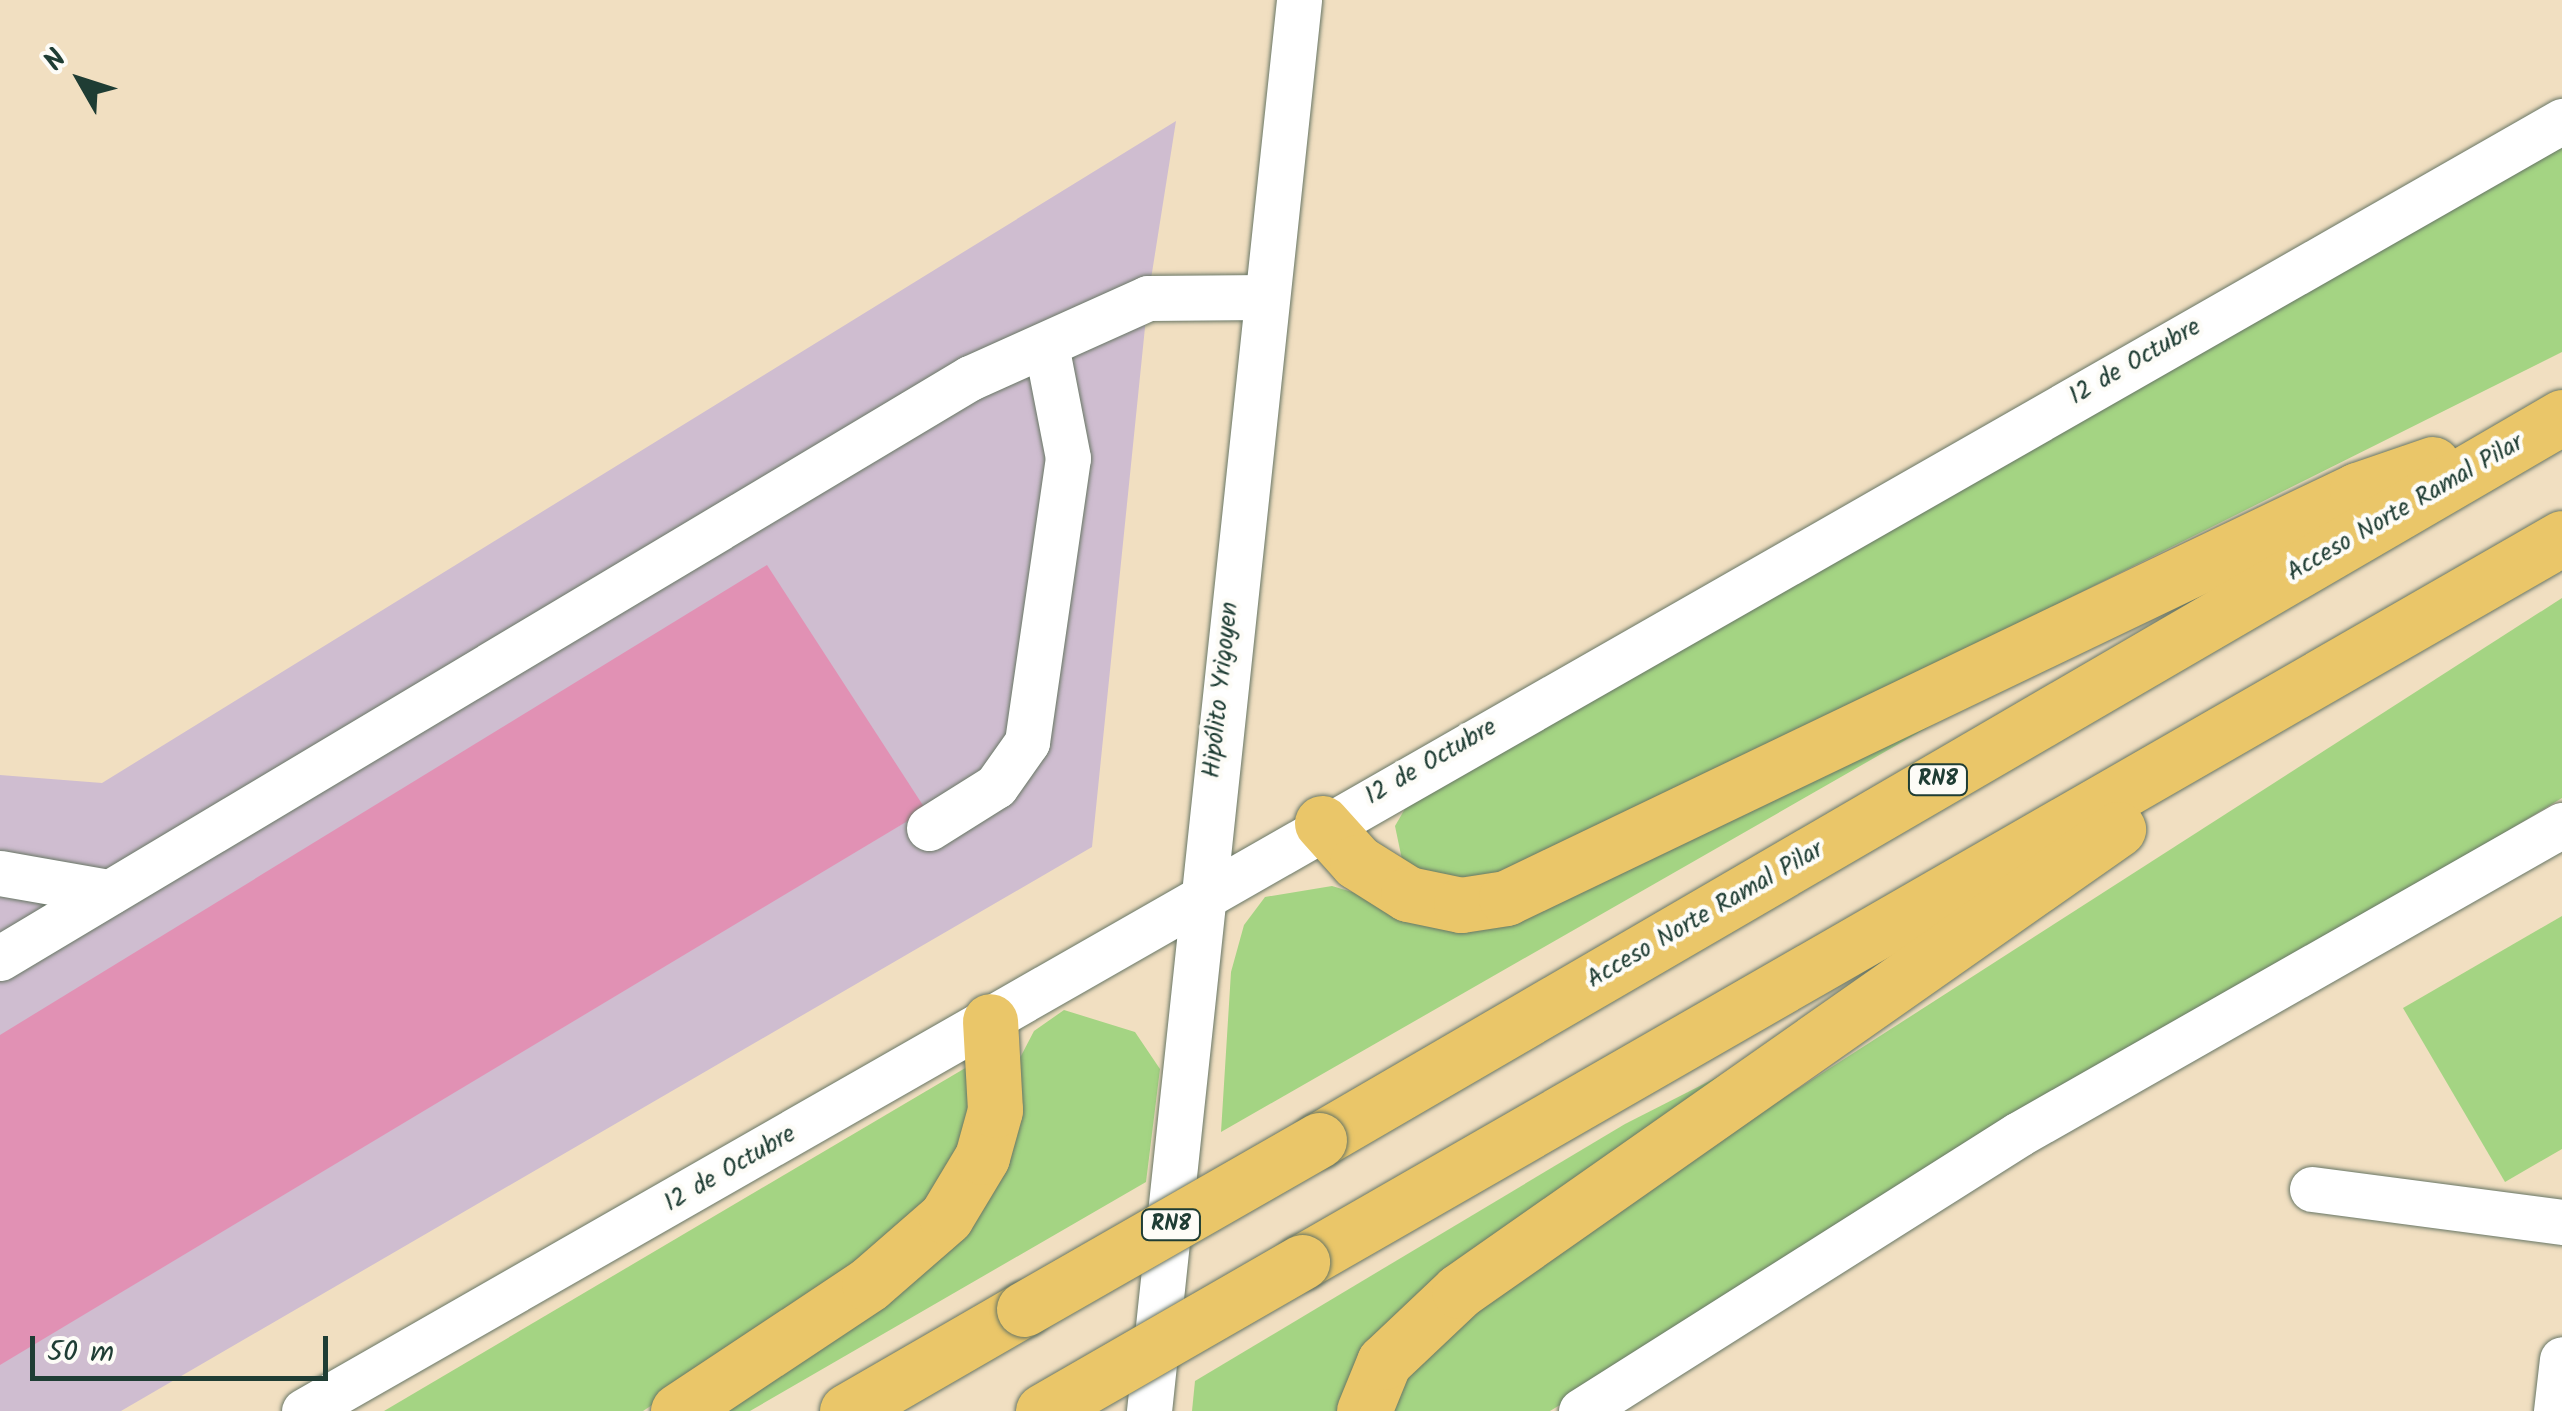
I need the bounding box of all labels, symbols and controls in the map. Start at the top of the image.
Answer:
north arrow [30,30,130,130]
text: N [33,40,79,82]
street label: 12 de Octubre [2064,312,2206,412]
street label: Acceso Norte Ramal Pilar [2281,428,2529,588]
street label: Hipólito Yrigoyen [1197,600,1245,780]
street label: 12 de Octubre [1360,712,1502,812]
road number: RN8 [1906,763,1970,797]
street label: Acceso Norte Ramal Pilar [1581,835,1829,995]
street label: 12 de Octubre [659,1119,801,1219]
road number: RN8 [1138,1208,1204,1242]
scale bar [35,1316,332,1378]
text: 50 m [47,1329,114,1377]

